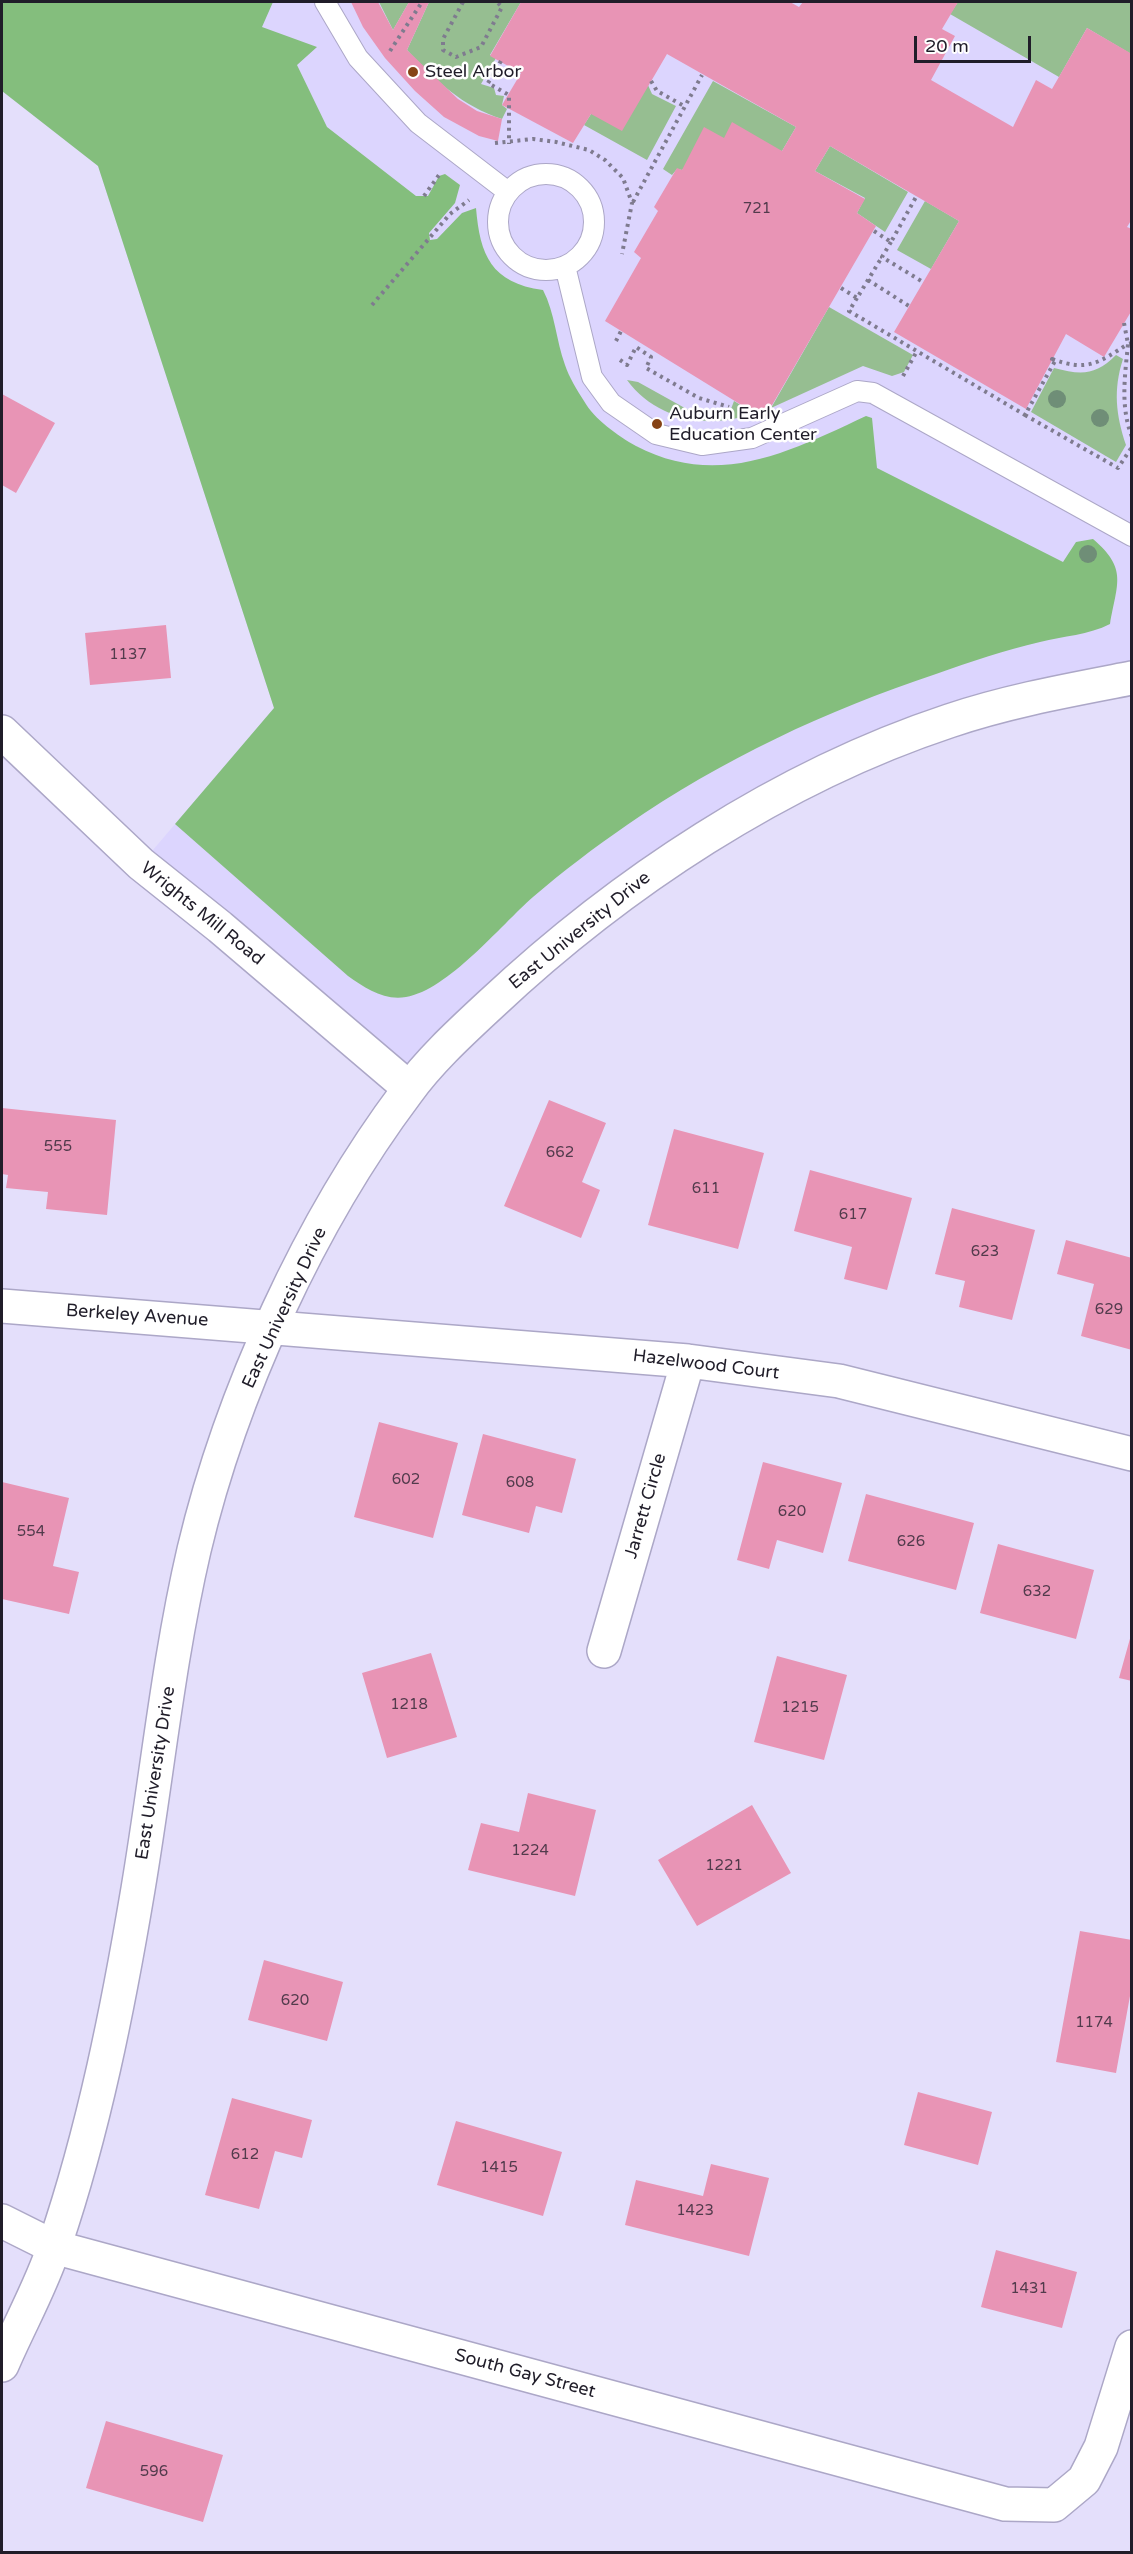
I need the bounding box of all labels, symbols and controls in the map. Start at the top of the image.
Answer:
scale bar [917,24,1034,62]
text: 20 m [925,35,969,57]
place label: Steel Arbor [425,61,521,83]
marker: Steel Arbor [406,65,420,79]
house number: 721 [743,200,771,218]
place label: Auburn Early Education Center [669,403,817,446]
marker: Auburn Early Education Center [650,417,664,431]
house number: 1137 [109,646,147,664]
street label: Wrights Mill Road [136,858,268,970]
street label: East University Drive [505,867,655,995]
house number: 555 [44,1138,72,1156]
house number: 662 [546,1144,574,1162]
house number: 611 [692,1180,720,1198]
house number: 617 [839,1206,867,1224]
street label: East University Drive [238,1224,332,1392]
house number: 623 [971,1243,999,1261]
street label: Berkeley Avenue [65,1300,209,1332]
house number: 629 [1095,1301,1123,1319]
street label: Hazelwood Court [632,1345,780,1385]
street label: Jarrett Circle [621,1451,671,1561]
house number: 602 [392,1471,420,1489]
house number: 608 [506,1474,534,1492]
house number: 620 [778,1503,806,1521]
house number: 554 [17,1523,45,1541]
house number: 626 [897,1533,925,1551]
house number: 632 [1023,1583,1051,1601]
street label: East University Drive [132,1685,180,1861]
house number: 1218 [390,1696,428,1714]
house number: 1215 [781,1699,819,1717]
house number: 1224 [511,1842,549,1860]
house number: 1221 [705,1857,743,1875]
house number: 620 [281,1992,309,2010]
house number: 1174 [1075,2014,1113,2032]
house number: 612 [231,2146,259,2164]
house number: 1415 [480,2159,518,2177]
house number: 1423 [676,2202,714,2220]
house number: 1431 [1010,2280,1048,2298]
street label: South Gay Street [452,2345,598,2403]
house number: 596 [140,2463,168,2481]

